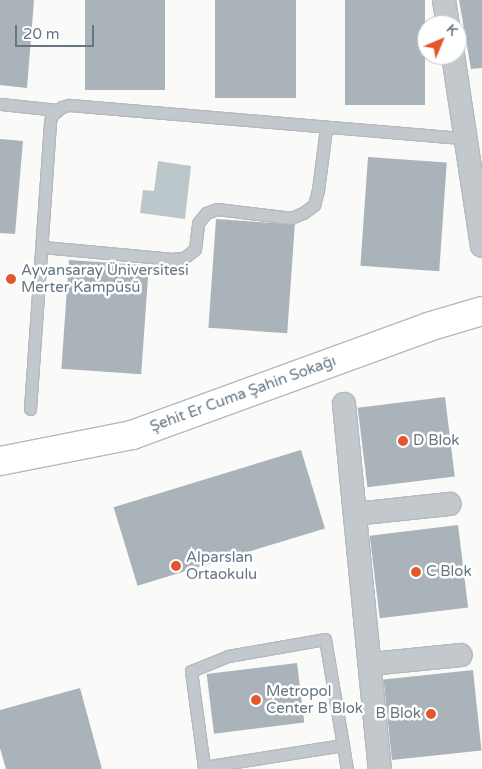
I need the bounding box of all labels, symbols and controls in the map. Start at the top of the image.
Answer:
scale bar [18,15,96,47]
north arrow [417,15,467,65]
text: K [443,20,462,39]
text: 20 m [23,25,60,43]
place label: Ayvansaray Üniversitesi Merter Kampüsü [21,261,189,296]
marker: Ayvansaray Üniversitesi Merter Kampüsü [5,273,17,285]
street label: Şehit Er Cuma Şahin Sokağı [148,352,338,436]
place label: D Blok [413,432,459,450]
marker: D Blok [397,435,409,447]
place label: Alparslan Ortaokulu [186,548,257,583]
marker: Alparslan Ortaokulu [170,560,182,572]
place label: C Blok [426,563,472,581]
marker: C Blok [410,566,422,578]
place label: Metropol Center B Blok [266,682,363,717]
marker: Metropol Center B Blok [250,694,262,706]
place label: B Blok [375,705,421,723]
marker: B Blok [425,708,437,720]

